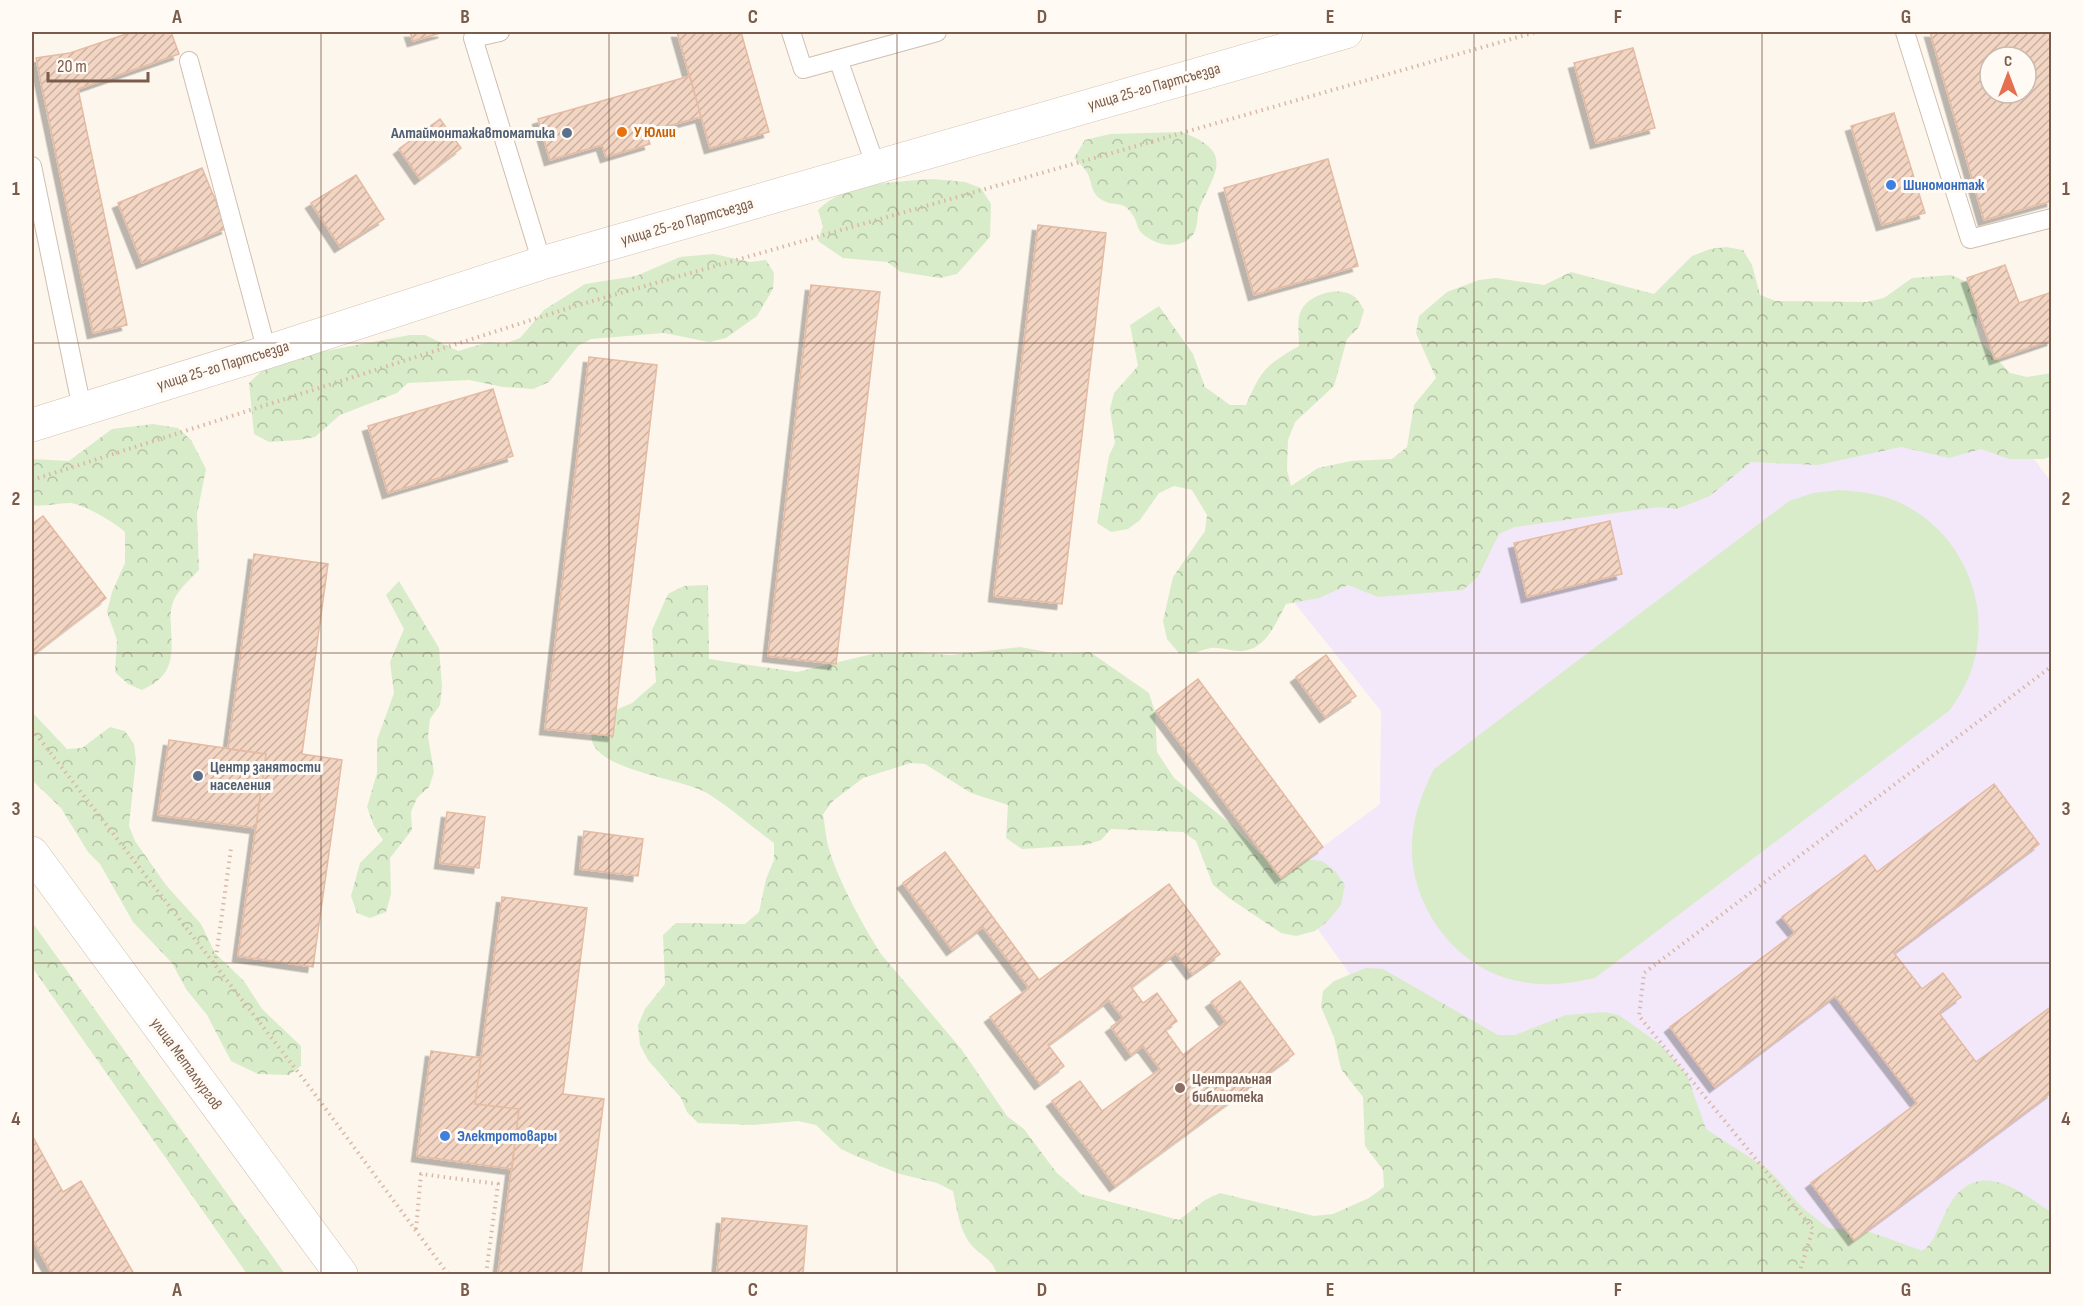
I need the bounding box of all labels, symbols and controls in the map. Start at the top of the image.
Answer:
text: A [171,5,182,29]
text: B [460,5,470,29]
text: C [748,5,758,29]
text: D [1037,5,1047,29]
text: E [1326,5,1334,29]
text: F [1614,5,1622,29]
text: G [1901,5,1911,29]
scale bar [48,45,148,83]
north arrow [1978,45,2038,105]
text: С [2004,52,2012,71]
text: 20 m [57,56,87,77]
street label: улица 25-го Партсъезда [1086,59,1222,115]
place label: У Юлии [634,123,676,142]
place label: Алтаймонтажавтоматика [390,124,555,143]
marker: У Юлии [615,125,629,139]
marker: Алтаймонтажавтоматика [560,126,574,140]
place label: Шиномонтаж [1903,176,1985,195]
text: 1 [12,177,20,201]
text: 1 [2062,177,2070,201]
marker: Шиномонтаж [1884,178,1898,192]
street label: улица 25-го Партсъезда [619,194,755,250]
street label: улица 25-го Партсъезда [155,337,291,395]
text: 2 [12,487,20,511]
text: 2 [2062,487,2070,511]
place label: Центр занятости населения [210,758,321,795]
marker: Центр занятости населения [191,769,205,783]
text: 3 [12,797,21,821]
text: 3 [2062,797,2071,821]
street label: улица Металлургов [146,1014,226,1114]
place label: Центральная библиотека [1192,1070,1272,1107]
marker: Центральная библиотека [1173,1081,1187,1095]
text: 4 [11,1107,21,1131]
text: 4 [2061,1107,2071,1131]
place label: Электротовары [457,1127,557,1146]
marker: Электротовары [438,1129,452,1143]
text: A [171,1278,182,1302]
text: B [460,1278,470,1302]
text: C [748,1278,758,1302]
text: D [1037,1278,1047,1302]
text: E [1326,1278,1334,1302]
text: F [1614,1278,1622,1302]
text: G [1901,1278,1911,1302]

